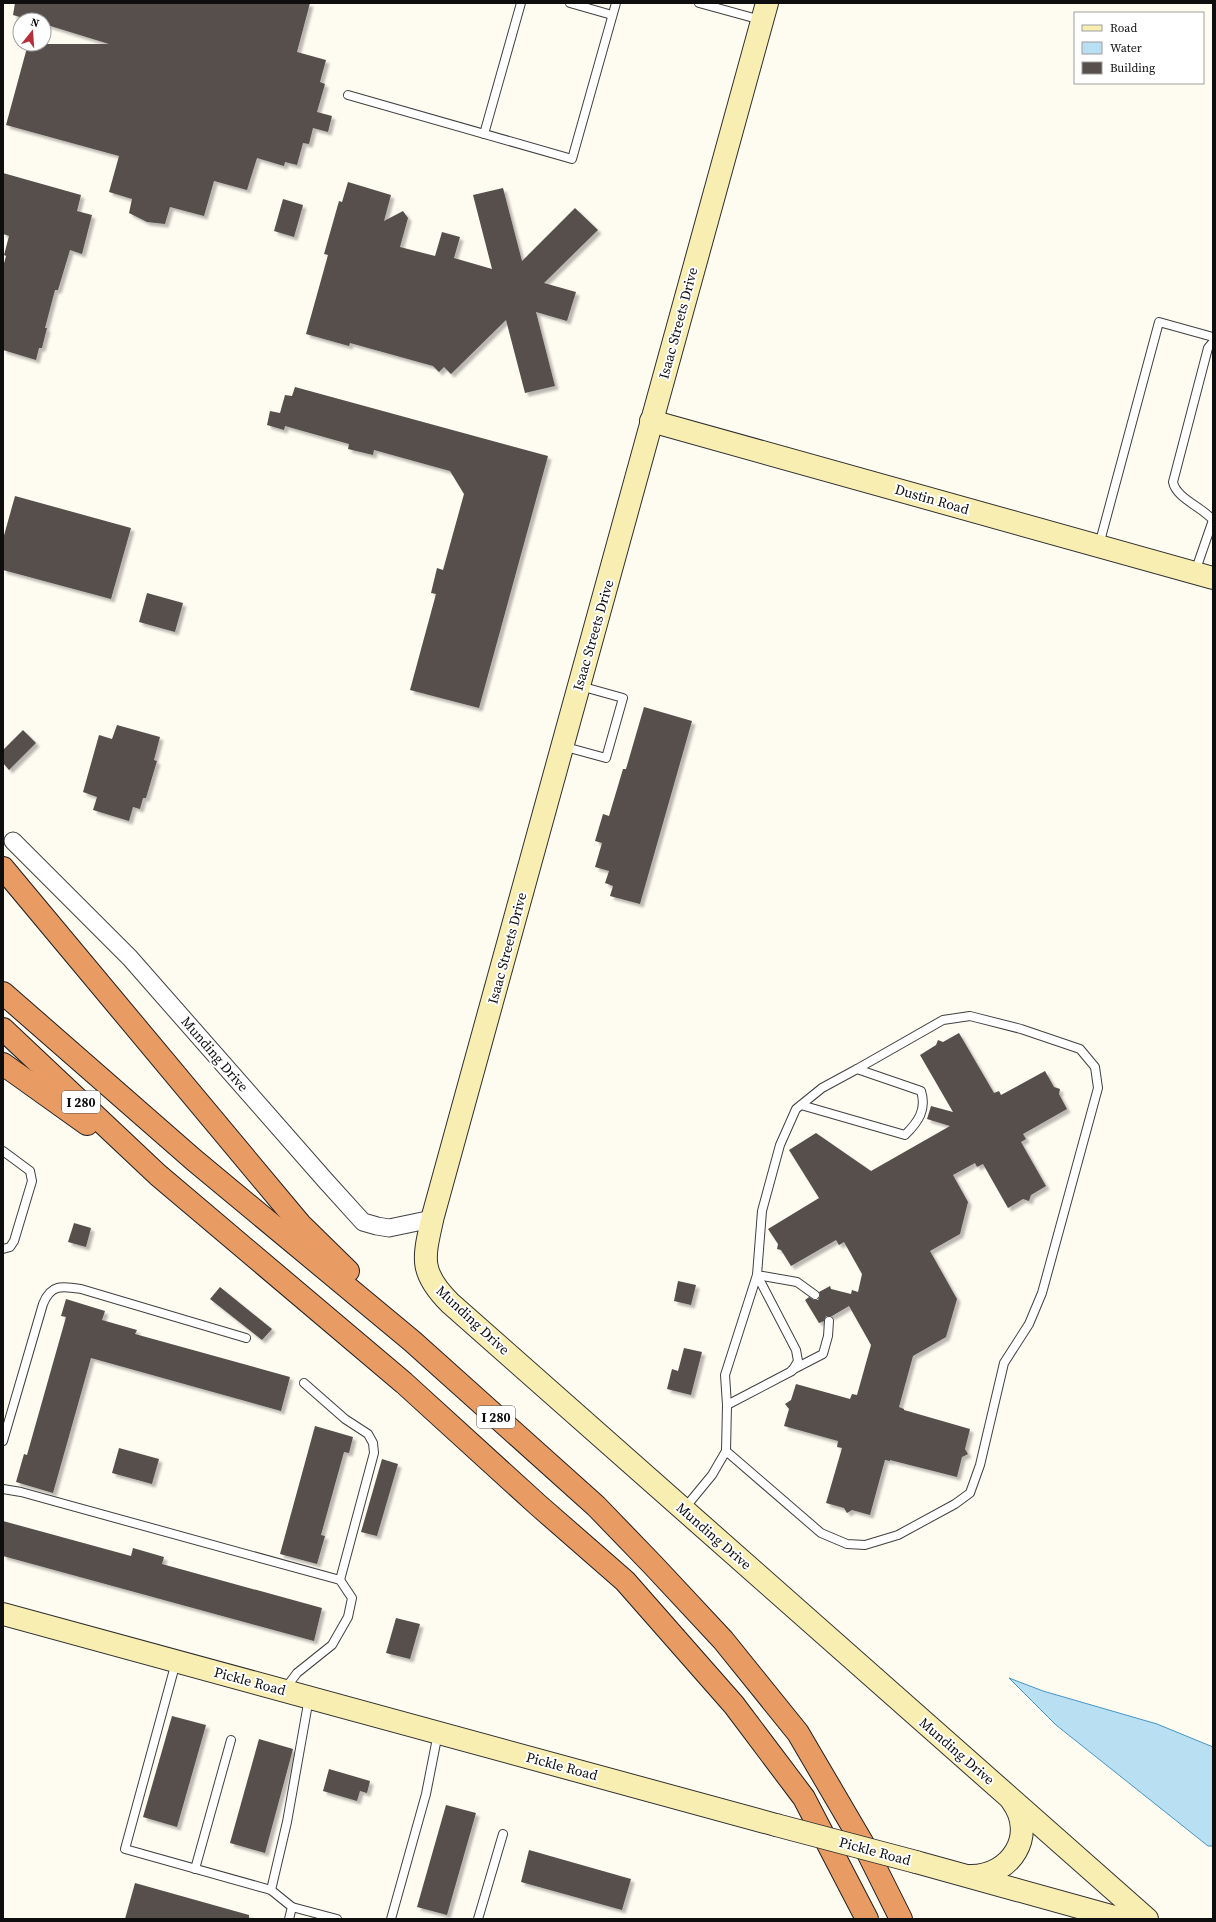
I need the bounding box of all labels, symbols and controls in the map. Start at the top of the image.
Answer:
north arrow [12,12,52,52]
legend [1074,12,1204,84]
text: N [29,15,41,31]
text: Road [1110,20,1137,36]
text: Water [1110,40,1142,56]
text: Building [1110,60,1155,76]
street label: Isaac Streets Drive [654,265,702,381]
street label: Dustin Road [893,479,972,519]
street label: Isaac Streets Drive [568,577,618,693]
street label: Isaac Streets Drive [483,890,531,1006]
street label: Munding Drive [177,1012,253,1096]
road number: I 280 [62,1091,100,1113]
street label: Munding Drive [432,1281,514,1359]
road number: I 280 [477,1406,515,1428]
street label: Munding Drive [672,1498,756,1574]
street label: Pickle Road [212,1662,288,1700]
street label: Munding Drive [915,1713,999,1789]
street label: Pickle Road [524,1747,600,1785]
street label: Pickle Road [837,1832,913,1870]

